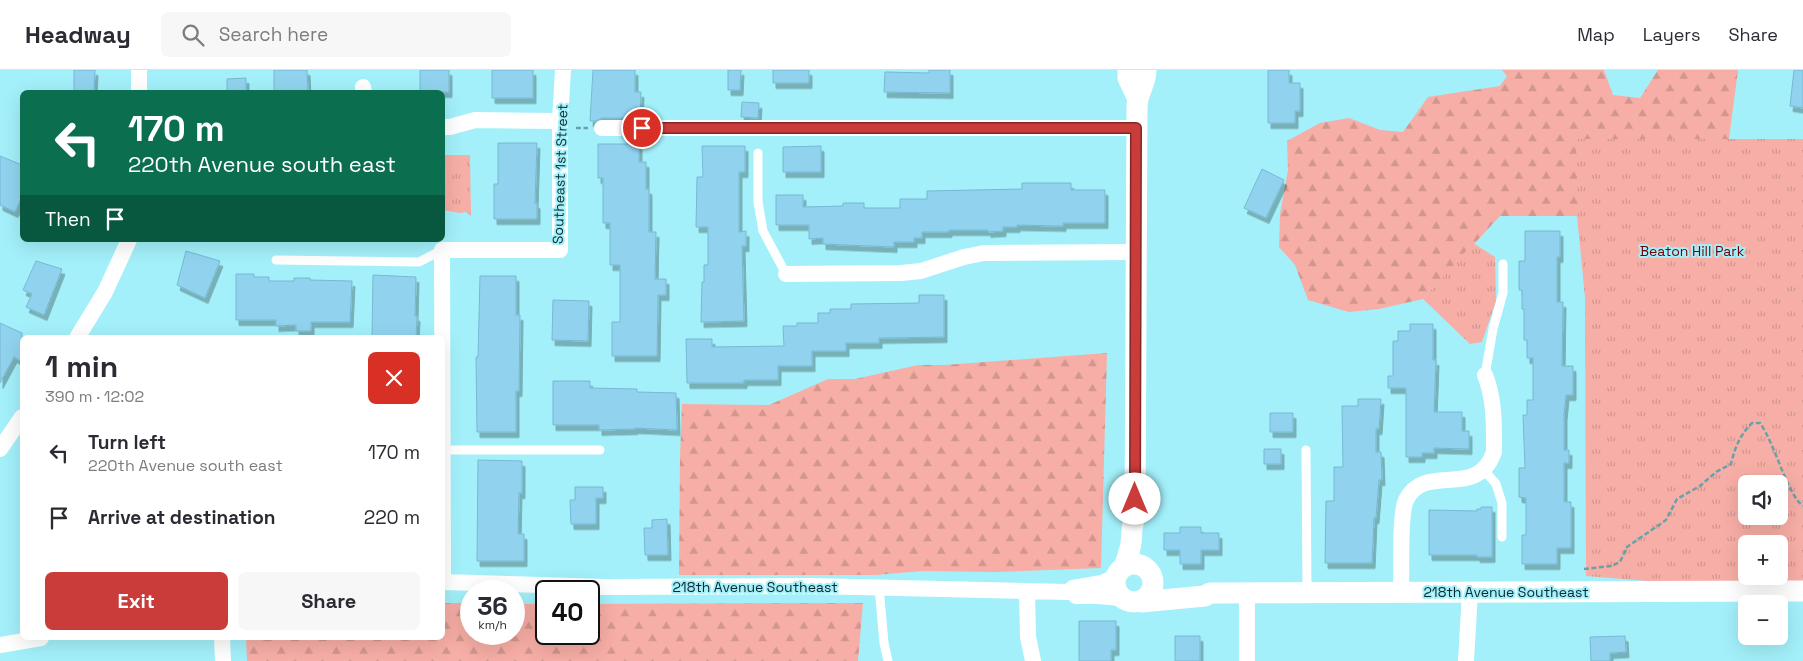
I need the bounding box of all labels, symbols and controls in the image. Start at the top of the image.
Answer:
search box [161,12,511,57]
text: Headway [25,19,131,50]
icon: search [179,21,207,49]
text: Search here [219,22,328,47]
text: Map [1577,23,1615,46]
text: Layers [1643,23,1700,46]
text: Share [1728,23,1778,46]
street label: Southeast 1st Street [549,104,571,244]
text: 170 m [128,107,225,151]
pin [621,107,663,149]
icon: left [45,110,110,175]
icon: arrive [628,114,656,142]
text: 220th Avenue south east [128,150,396,178]
icon: arrive [101,205,129,233]
text: Then [45,207,91,232]
park label: Beaton Hill Park [1640,242,1745,260]
text: 1 min [45,347,118,386]
button: close [368,352,420,404]
text: 390 m · 12:02 [45,386,144,407]
text: Turn left [88,430,166,455]
icon: left [45,439,73,467]
text: 170 m [368,440,420,465]
text: 220th Avenue south east [88,455,283,476]
position arrow [1108,472,1160,524]
map controls [1738,475,1788,645]
button: sound [1738,475,1788,525]
icon: arrive [45,504,73,532]
text: Arrive at destination [88,505,276,530]
text: 220 m [364,505,420,530]
button: + [1738,535,1788,585]
button: Exit [45,572,228,630]
button: Share [238,572,420,630]
street label: 218th Avenue Southeast [672,578,838,596]
speed limit sign: 40 [535,580,600,645]
street label: 218th Avenue Southeast [1423,583,1589,601]
text: 36 [477,590,508,622]
button: − [1738,595,1788,645]
text: km/h [478,617,507,633]

